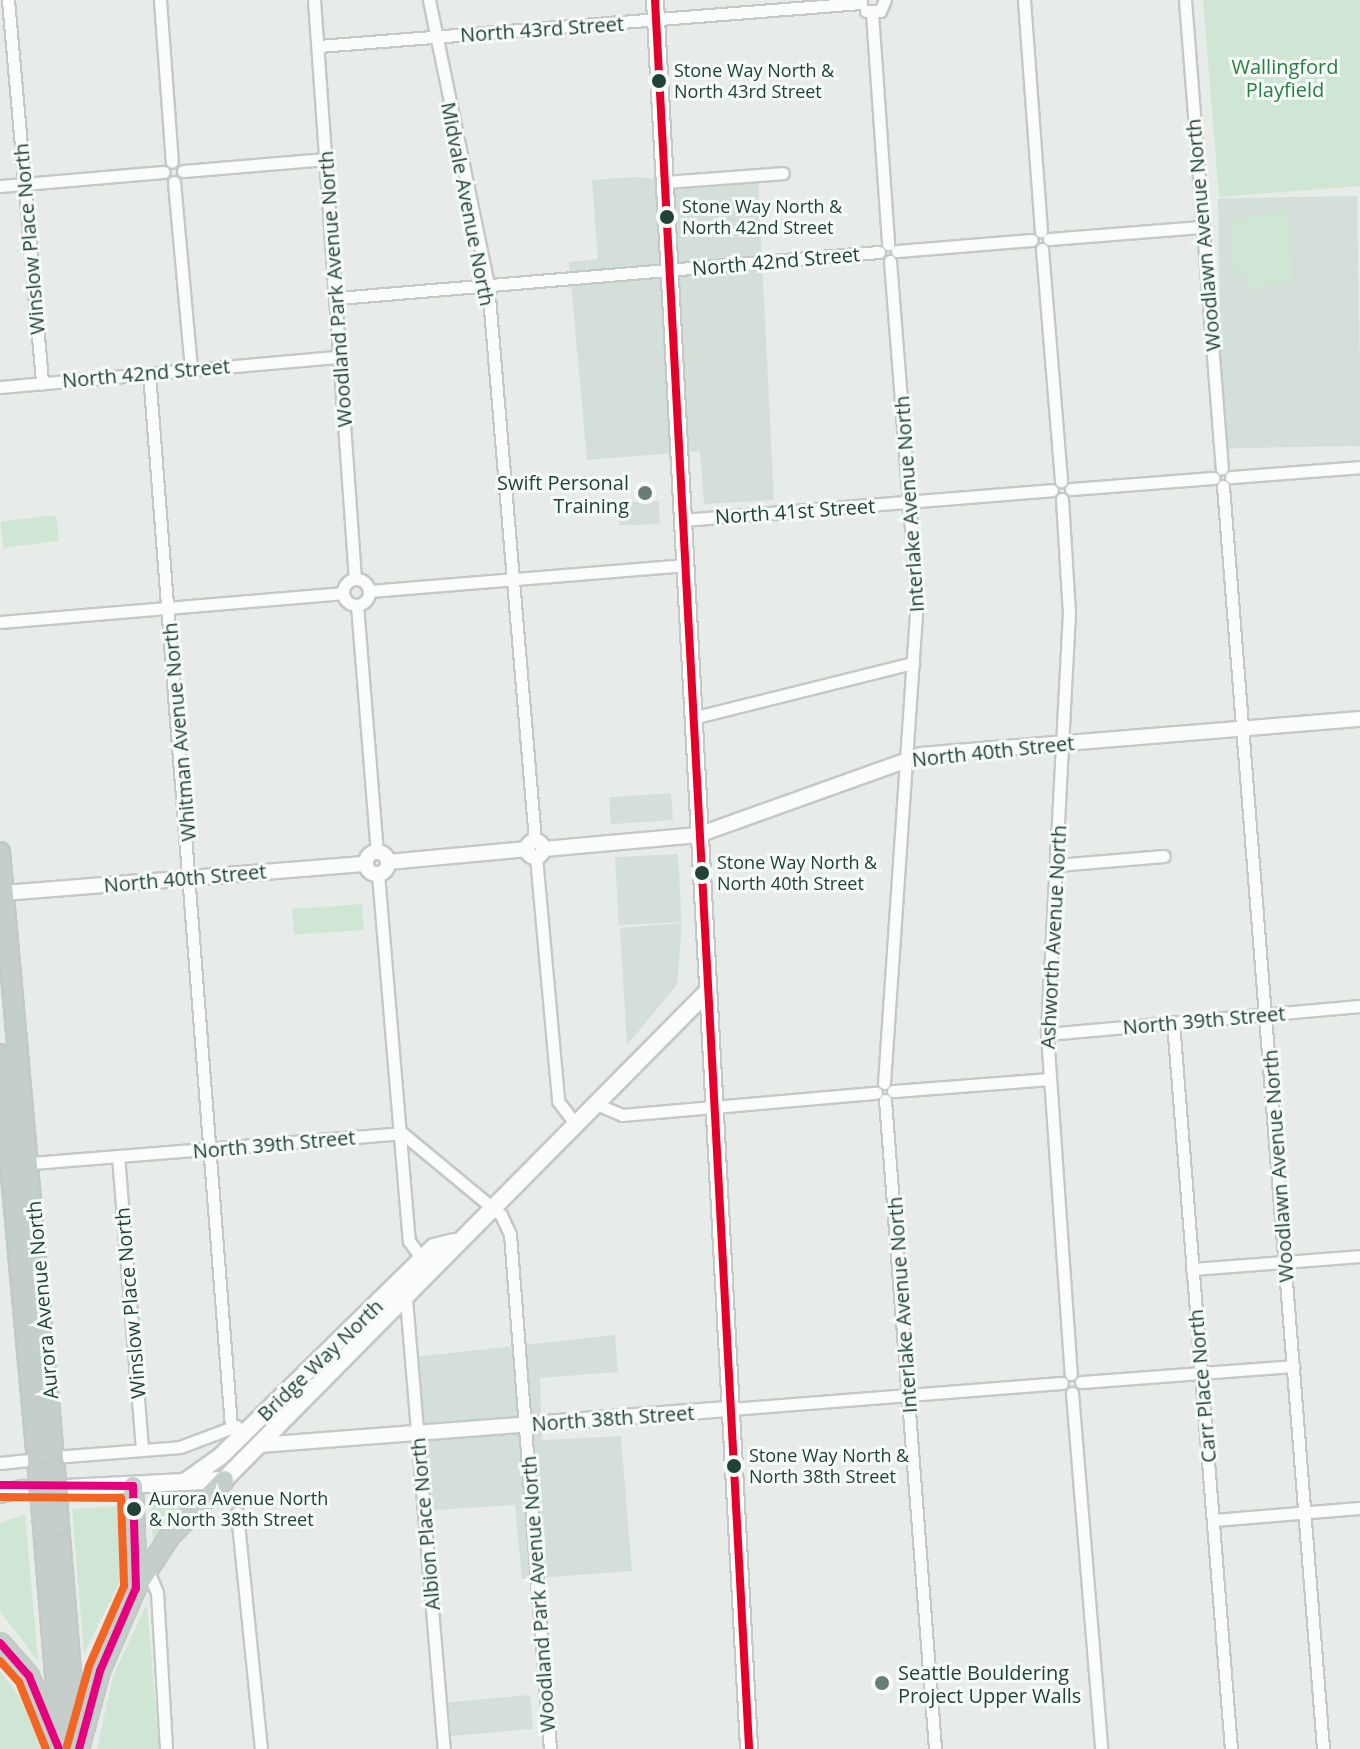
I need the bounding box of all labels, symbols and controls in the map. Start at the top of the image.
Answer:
street label: North 43rd Street [459,11,625,47]
park label: Wallingford Playfield [1231,54,1339,101]
place label: Stone Way North & North 43rd Street [674,60,834,102]
marker: Stone Way North & North 43rd Street [651,73,667,89]
street label: Midvale Avenue North [436,100,500,308]
street label: Woodlawn Avenue North [1181,118,1225,352]
street label: Winslow Place North [9,142,49,336]
street label: Woodland Park Avenue North [313,150,357,428]
place label: Stone Way North & North 42nd Street [682,196,842,238]
marker: Stone Way North & North 42nd Street [659,209,675,225]
street label: North 42nd Street [691,242,861,280]
street label: North 42nd Street [61,354,231,392]
street label: Interlake Avenue North [889,395,929,613]
place label: Swift Personal Training [497,470,629,517]
marker: Swift Personal Training [636,484,654,502]
street label: North 41st Street [714,493,876,529]
street label: Whitman Avenue North [157,622,201,842]
street label: North 40th Street [911,731,1075,771]
street label: Ashworth Avenue North [1035,824,1071,1050]
place label: Stone Way North & North 40th Street [717,852,877,894]
street label: North 40th Street [103,859,267,897]
marker: Stone Way North & North 40th Street [694,865,710,881]
street label: North 39th Street [1122,1001,1286,1039]
street label: Woodlawn Avenue North [1258,1049,1298,1283]
street label: North 39th Street [192,1125,356,1163]
street label: Interlake Avenue North [882,1196,922,1414]
street label: Aurora Avenue North [21,1200,63,1400]
street label: Winslow Place North [110,1206,150,1400]
street label: Bridge Way North [252,1294,388,1426]
street label: Carr Place North [1183,1308,1221,1464]
street label: North 38th Street [531,1400,695,1436]
street label: Albion Place North [405,1437,445,1611]
place label: Stone Way North & North 38th Street [749,1445,909,1488]
street label: Woodland Park Avenue North [516,1455,560,1733]
marker: Stone Way North & North 38th Street [726,1458,742,1474]
place label: Aurora Avenue North & North 38th Street [149,1488,328,1530]
marker: Aurora Avenue North & North 38th Street [126,1501,142,1517]
place label: Seattle Bouldering Project Upper Walls [898,1660,1081,1707]
marker: Seattle Bouldering Project Upper Walls [873,1674,891,1692]

